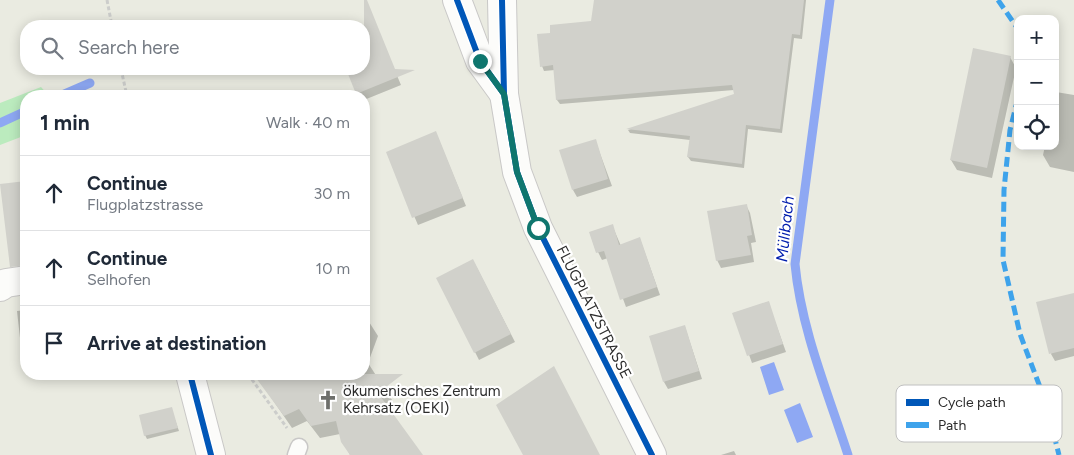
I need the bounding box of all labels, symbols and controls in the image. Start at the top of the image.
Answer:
map controls [1014,15,1059,150]
button: + [1014,15,1059,60]
search box [20,20,370,75]
icon: search [38,34,66,62]
text: Search here [78,36,180,59]
route end [469,50,492,73]
button: − [1014,60,1059,105]
button: locate [1014,105,1059,150]
text: 1 min [40,110,90,135]
text: Walk · 40 m [266,113,350,132]
text: Continue [87,172,167,195]
icon: ahead [40,179,68,207]
text: 30 m [313,184,350,203]
text: Flugplatzstrasse [87,195,203,214]
water label: Mülibach [772,195,798,263]
route start [527,217,550,240]
street label: FLUGPLATZSTRASSE [553,243,635,381]
text: Continue [87,247,167,270]
icon: ahead [40,254,68,282]
text: 10 m [316,259,350,278]
text: Selhofen [87,270,151,289]
icon: arrive [40,329,68,357]
text: Arrive at destination [87,332,266,355]
place label: ökumenisches Zentrum Kehrsatz (OEKI) [343,382,501,417]
legend [896,385,1062,442]
church icon: ökumenisches Zentrum Kehrsatz (OEKI) [317,389,339,411]
text: Cycle path [938,394,1006,411]
text: Path [938,417,966,434]

